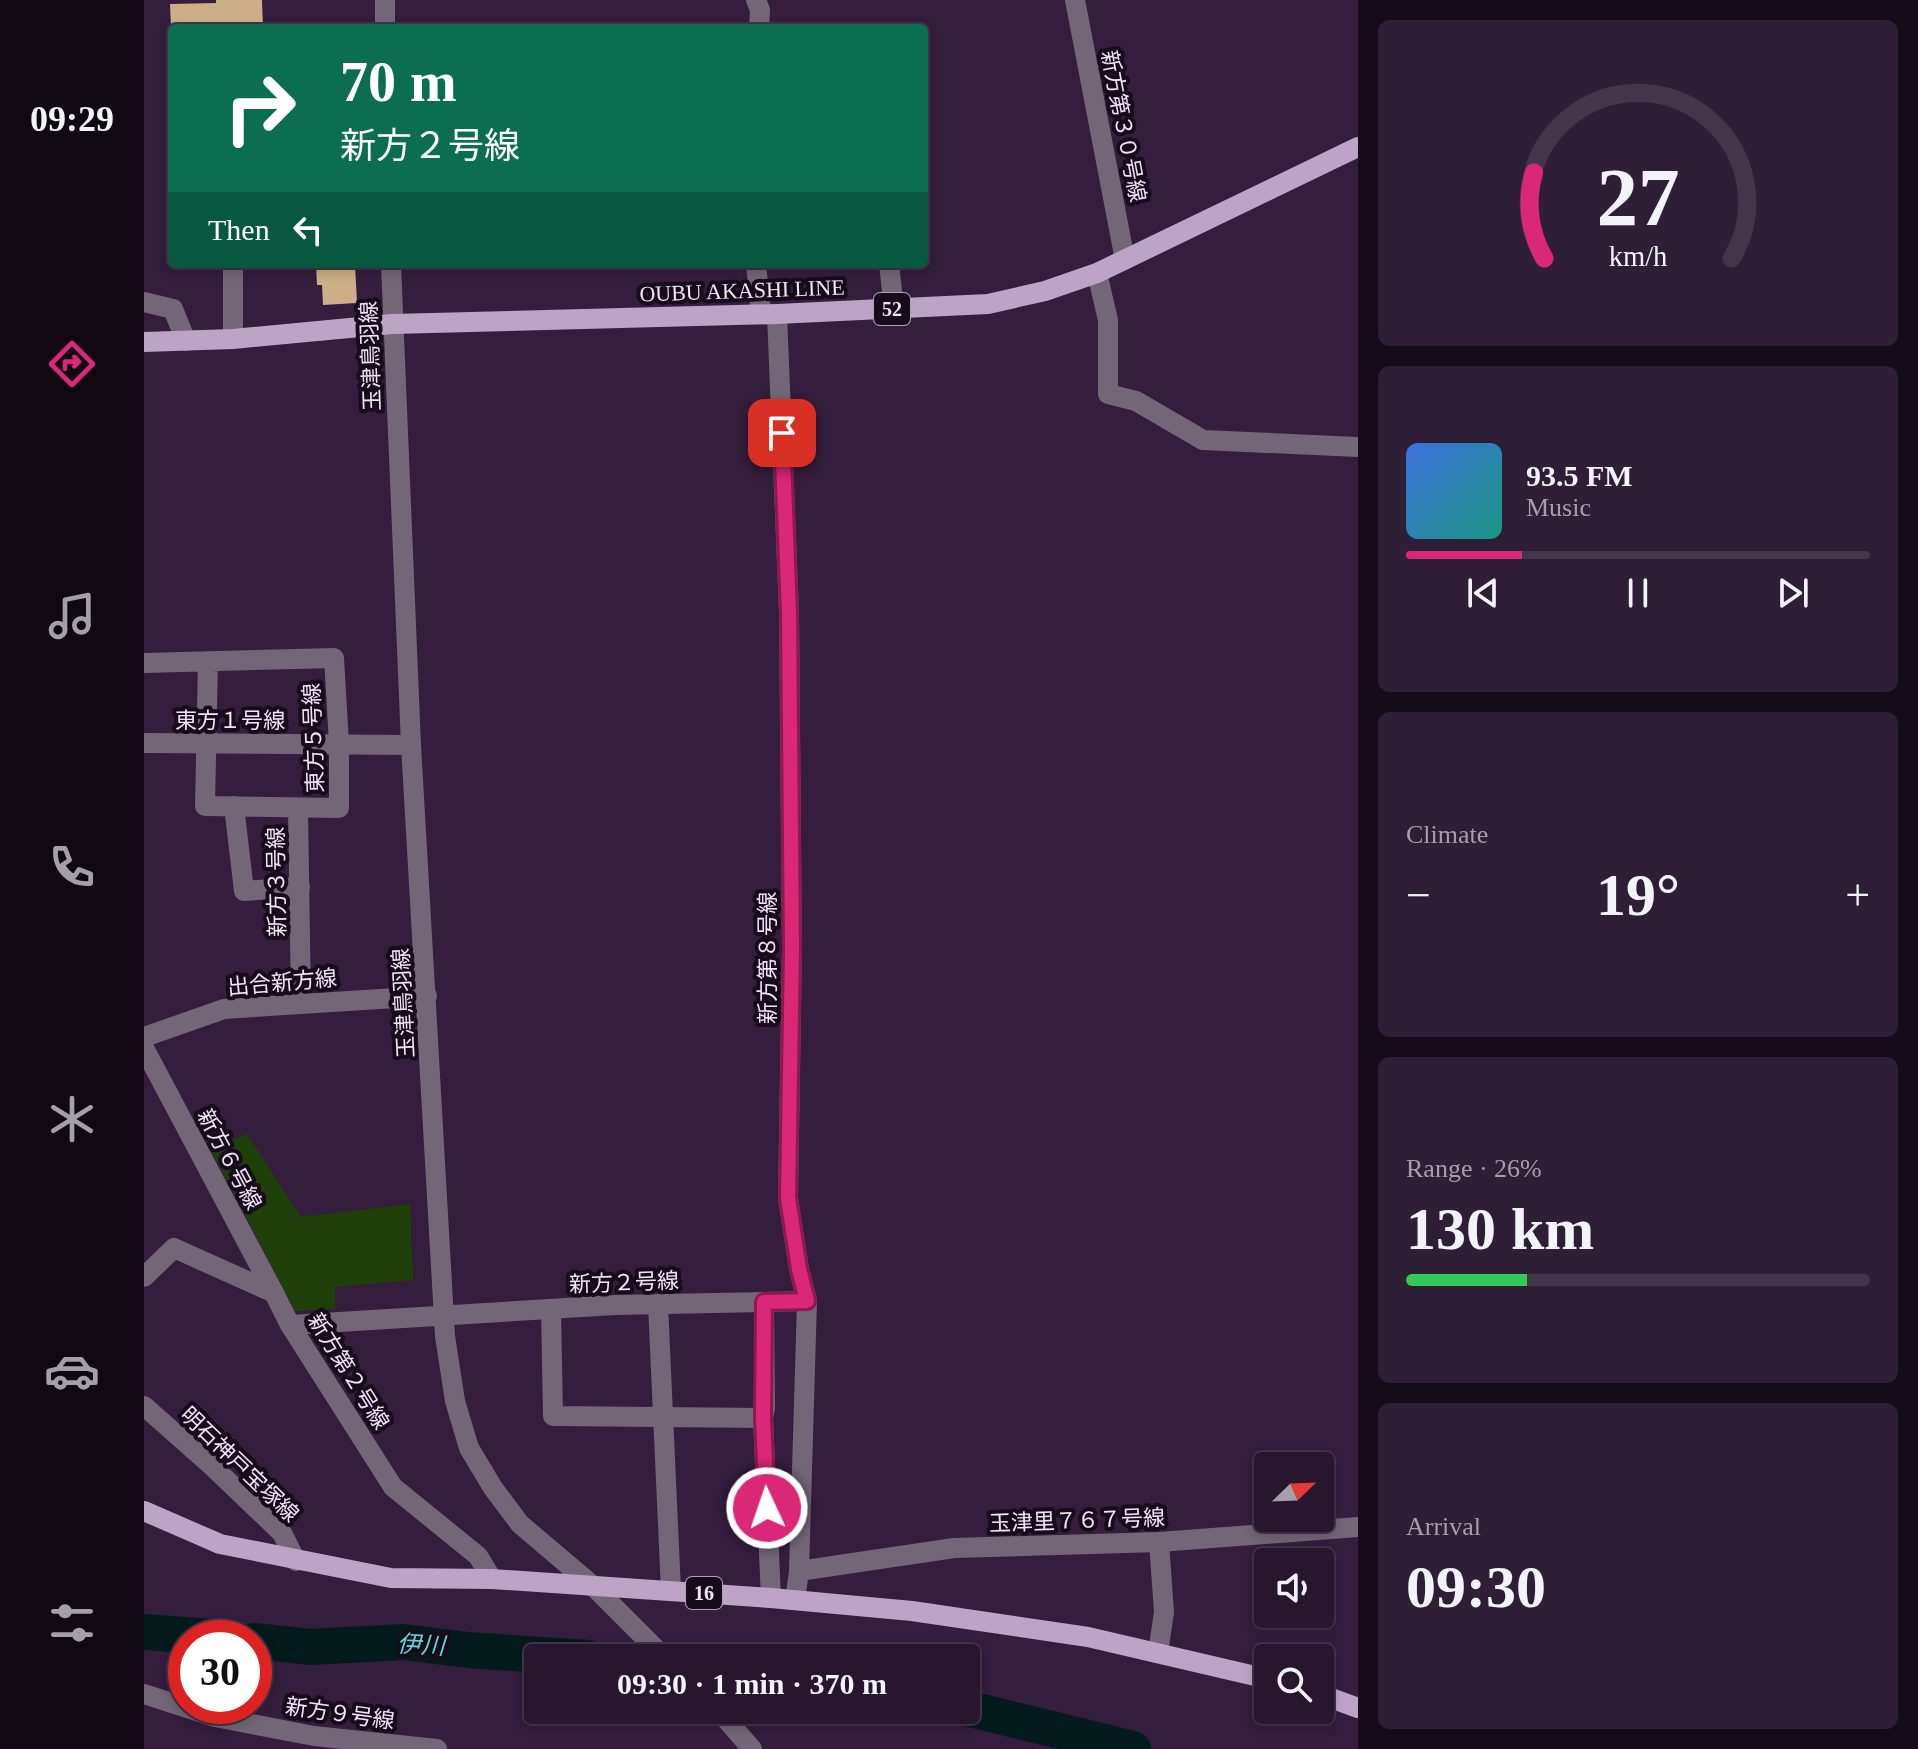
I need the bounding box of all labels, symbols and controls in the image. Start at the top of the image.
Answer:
street label: 新方第３０号線 [1097,48,1150,204]
text: 70 m [340,51,457,113]
icon: right [208,56,312,160]
text: 09:29 [30,99,114,139]
text: 新方２号線 [340,126,520,166]
text: 27 [1596,150,1680,242]
icon: left [286,208,330,252]
text: Then [208,213,270,246]
text: km/h [1609,241,1667,272]
street label: OUBU AKASHI LINE [639,274,845,307]
road number: 52 [874,293,910,325]
street label: 玉津鳥羽線 [356,301,385,411]
icon: directions [44,336,100,392]
pin [748,399,816,467]
icon: arrive [760,411,804,455]
text: 93.5 FM [1526,459,1633,492]
text: Music [1526,493,1591,522]
icon: previous [1461,571,1505,615]
icon: pause [1616,571,1660,615]
icon: next [1771,571,1815,615]
icon: music [44,588,100,644]
street label: 東方５号線 [299,683,328,793]
street label: 東方１号線 [175,708,285,733]
text: Climate [1406,820,1488,849]
street label: 新方３号線 [263,827,290,937]
icon: phone [44,839,100,895]
text: 19° [1596,862,1680,928]
text: − [1406,871,1431,920]
text: + [1845,871,1870,920]
street label: 新方第８号線 [755,892,780,1024]
street label: 玉津鳥羽線 [388,947,419,1059]
street label: 出合新方線 [226,965,338,1000]
icon: climate [44,1091,100,1147]
street label: 新方６号線 [193,1105,266,1214]
text: Range · 26% [1406,1154,1542,1183]
text: 130 km [1406,1196,1594,1262]
street label: 新方２号線 [569,1268,679,1297]
street label: 新方第２号線 [303,1309,394,1434]
icon: car [44,1343,100,1399]
street label: 明石神戸宝塚線 [176,1402,304,1527]
north arrow [1254,1452,1334,1532]
map controls [1254,1452,1334,1724]
position arrow [725,1466,809,1550]
street label: 玉津里７６７号線 [989,1505,1165,1536]
text: Arrival [1406,1512,1481,1541]
button: sound [1254,1548,1334,1628]
text: 09:30 [1406,1554,1546,1620]
road number: 16 [686,1577,722,1609]
icon: filters [44,1595,100,1651]
speed limit sign: 30 [168,1620,272,1724]
water label: 伊川 [396,1631,449,1659]
button: search [1254,1644,1334,1724]
text: 09:30 · 1 min · 370 m [617,1667,887,1700]
street label: 新方９号線 [284,1693,396,1734]

